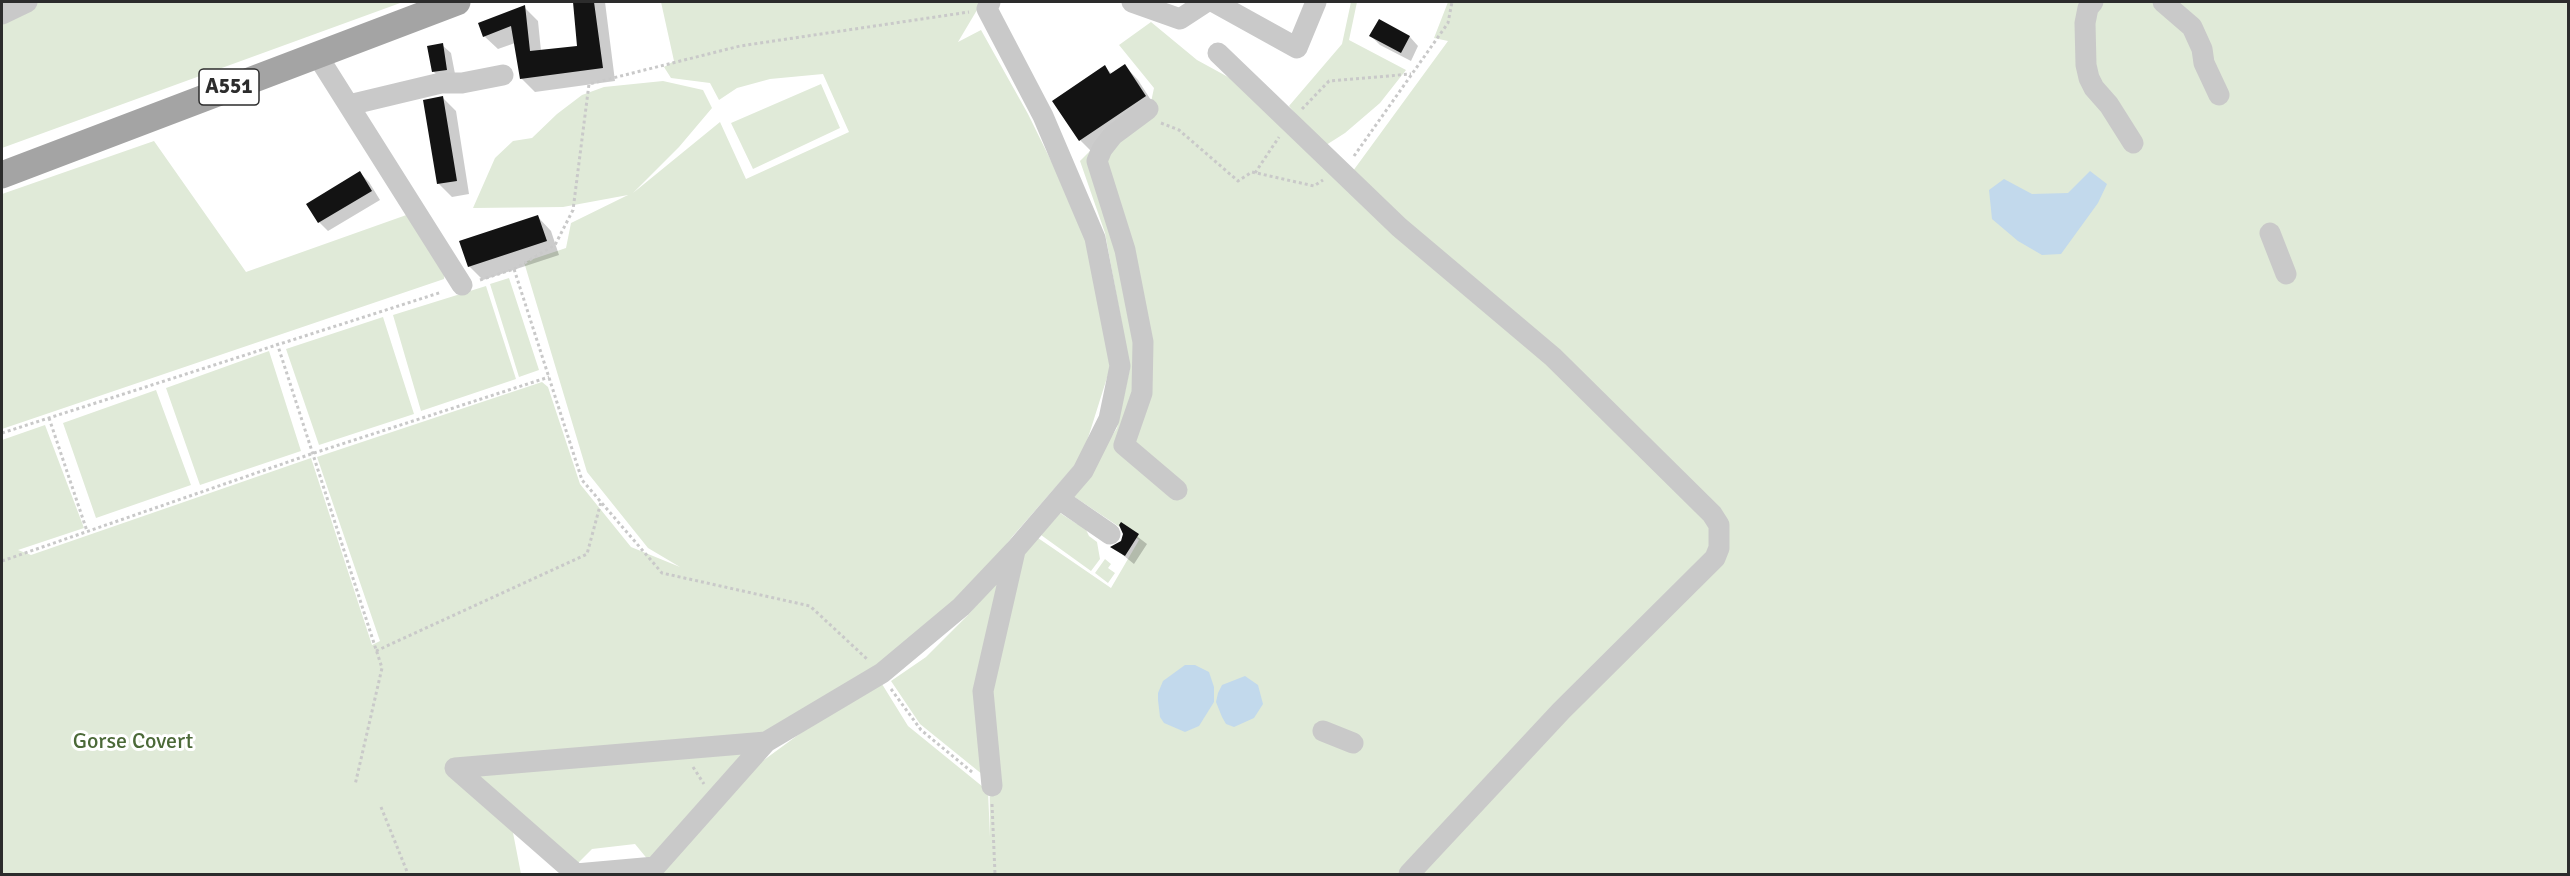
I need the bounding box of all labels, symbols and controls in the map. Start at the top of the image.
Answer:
road number: A551 [199,69,259,105]
park label: Gorse Covert [73,729,193,755]

